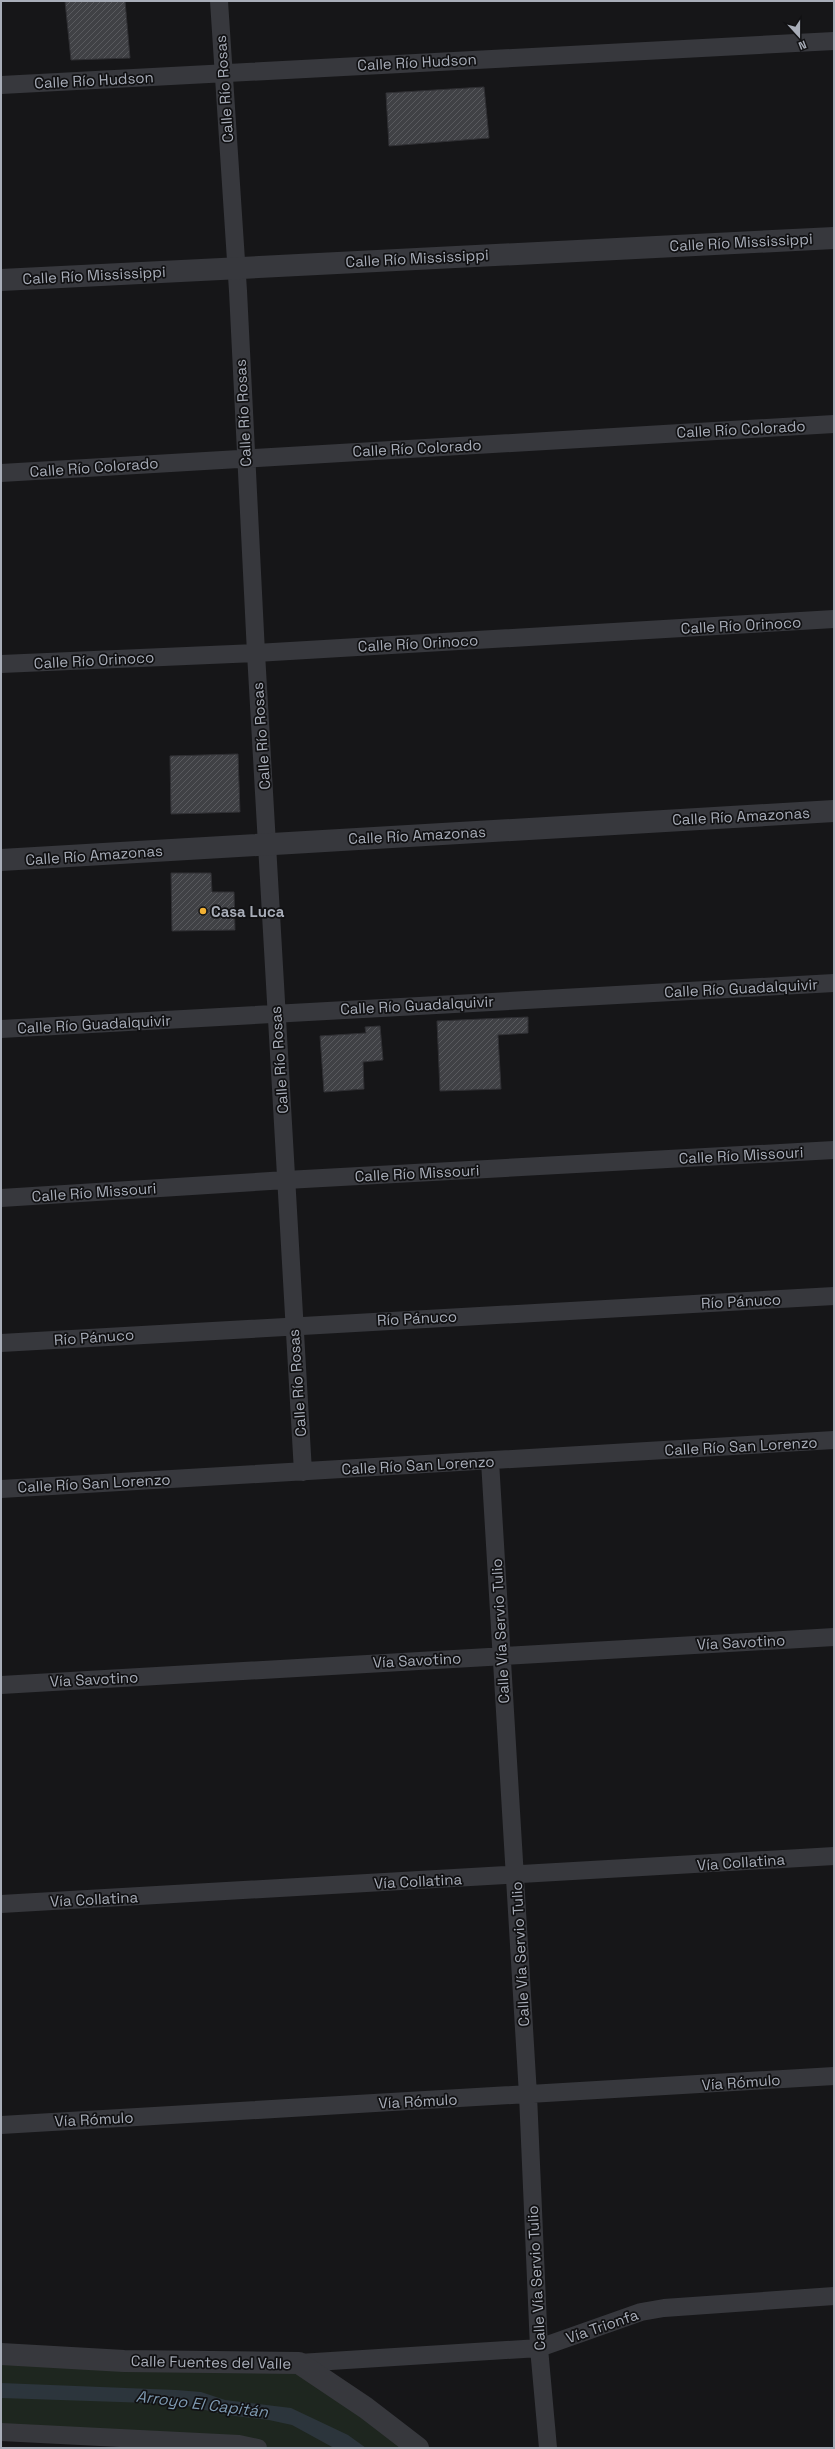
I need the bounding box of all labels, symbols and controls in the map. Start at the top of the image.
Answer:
north arrow [779,16,819,56]
street label: Calle Río Rosas [211,35,237,143]
text: N [797,37,809,53]
street label: Calle Río Hudson [357,49,477,75]
street label: Calle Río Hudson [34,67,154,93]
street label: Calle Río Mississippi [669,229,813,255]
street label: Calle Río Mississippi [345,245,489,271]
street label: Calle Río Mississippi [22,262,166,288]
street label: Calle Río Rosas [231,359,255,467]
street label: Calle Río Colorado [676,416,806,442]
street label: Calle Río Colorado [352,435,482,461]
street label: Calle Río Colorado [29,453,159,481]
street label: Calle Río Orinoco [680,612,802,638]
street label: Calle Río Orinoco [357,630,479,656]
street label: Calle Río Orinoco [33,647,155,673]
street label: Calle Río Rosas [248,682,274,790]
street label: Calle Río Amazonas [672,803,810,829]
street label: Calle Río Amazonas [348,822,486,848]
street label: Calle Río Amazonas [25,841,164,869]
place label: Casa Luca [211,902,285,921]
marker: Casa Luca [198,906,208,916]
street label: Calle Río Guadalquivir [664,974,819,1002]
street label: Calle Río Guadalquivir [340,991,495,1019]
street label: Calle Río Rosas [266,1006,292,1114]
street label: Calle Río Guadalquivir [17,1010,172,1038]
street label: Calle Río Missouri [678,1142,804,1168]
street label: Calle Río Missouri [354,1160,480,1186]
street label: Calle Río Missouri [31,1178,157,1206]
street label: Río Pánuco [700,1289,782,1313]
street label: Río Pánuco [376,1306,458,1330]
street label: Río Pánuco [53,1325,135,1349]
street label: Calle Río Rosas [284,1329,310,1437]
street label: Calle Río San Lorenzo [664,1433,818,1459]
street label: Calle Río San Lorenzo [341,1452,495,1478]
street label: Calle Río San Lorenzo [17,1470,171,1496]
street label: Calle Vía Servio Tulio [487,1558,513,1704]
street label: Vía Savotino [696,1630,786,1654]
street label: Vía Savotino [372,1648,462,1672]
street label: Vía Savotino [49,1667,139,1691]
street label: Vía Collatina [696,1849,786,1875]
street label: Vía Collatina [373,1869,463,1893]
street label: Calle Vía Servio Tulio [507,1881,533,2027]
street label: Vía Collatina [49,1887,139,1911]
street label: Vía Rómulo [701,2070,781,2094]
street label: Vía Rómulo [378,2089,458,2113]
street label: Vía Rómulo [54,2107,134,2131]
street label: Calle Vía Servio Tulio [523,2205,549,2351]
street label: Vía Trionfa [563,2305,641,2347]
street label: Calle Fuentes del Valle [131,2351,291,2373]
water label: Arroyo El Capitán [135,2385,270,2423]

